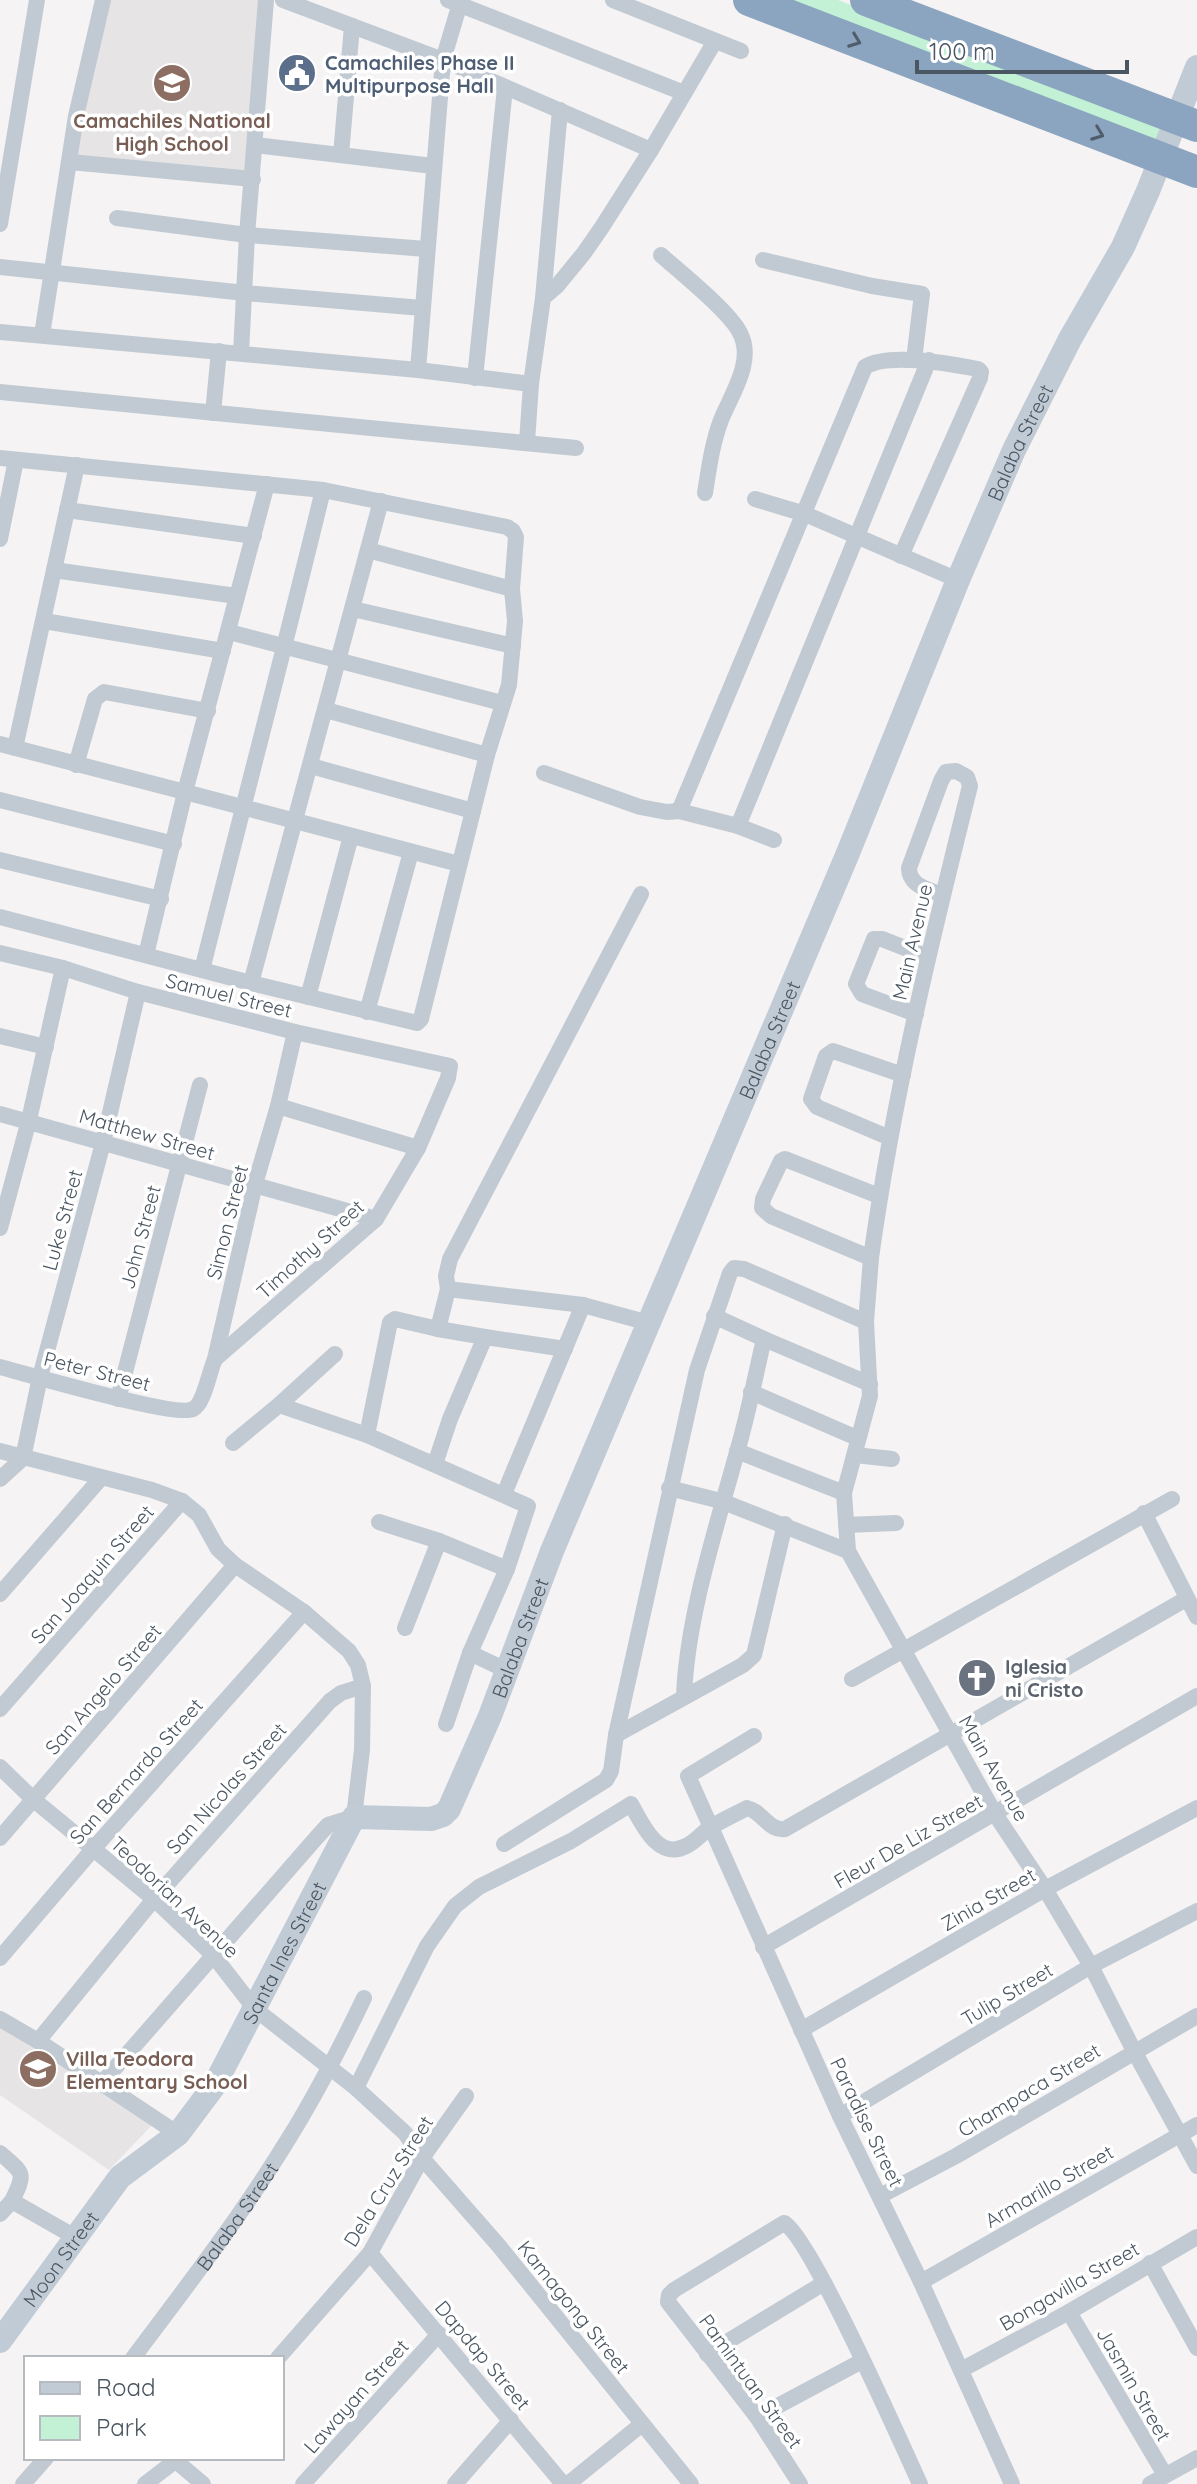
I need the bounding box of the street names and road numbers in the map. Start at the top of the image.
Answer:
street label: Balaba Street [981,380,1058,504]
street label: Main Avenue [887,882,937,1002]
street label: Samuel Street [163,967,295,1023]
street label: Balaba Street [733,977,805,1103]
street label: Matthew Street [76,1103,218,1165]
street label: Simon Street [201,1162,253,1282]
street label: Luke Street [37,1166,88,1273]
street label: John Street [114,1182,166,1292]
street label: Timothy Street [251,1194,369,1304]
street label: Peter Street [41,1346,153,1396]
street label: San Joaquin Street [25,1499,159,1648]
street label: Balaba Street [485,1574,553,1701]
street label: San Angelo Street [39,1618,167,1759]
street label: San Bernardo Street [64,1693,208,1849]
street label: Main Avenue [954,1710,1034,1826]
street label: San Nicolas Street [161,1717,292,1859]
street label: Fleur De Liz Street [829,1788,987,1894]
street label: Teodorian Avenue [105,1831,245,1963]
street label: Zinia Street [936,1862,1040,1936]
street label: Santa Ines Street [236,1877,331,2028]
street label: Tulip Street [957,1957,1057,2031]
street label: Champaca Street [953,2038,1105,2142]
street label: Paradise Street [825,2053,909,2191]
street label: Dela Cruz Street [338,2111,438,2251]
street label: Armarillo Street [980,2139,1118,2233]
street label: Balaba Street [191,2157,283,2275]
street label: Moon Street [17,2206,104,2311]
street label: Kamagong Street [513,2235,636,2379]
street label: Bongavilla Street [995,2236,1144,2336]
street label: Dapdap Street [430,2295,536,2415]
street label: Pamintuan Street [694,2309,808,2453]
street label: Jasmin Street [1091,2323,1177,2445]
street label: Lawayan Street [298,2334,414,2458]

